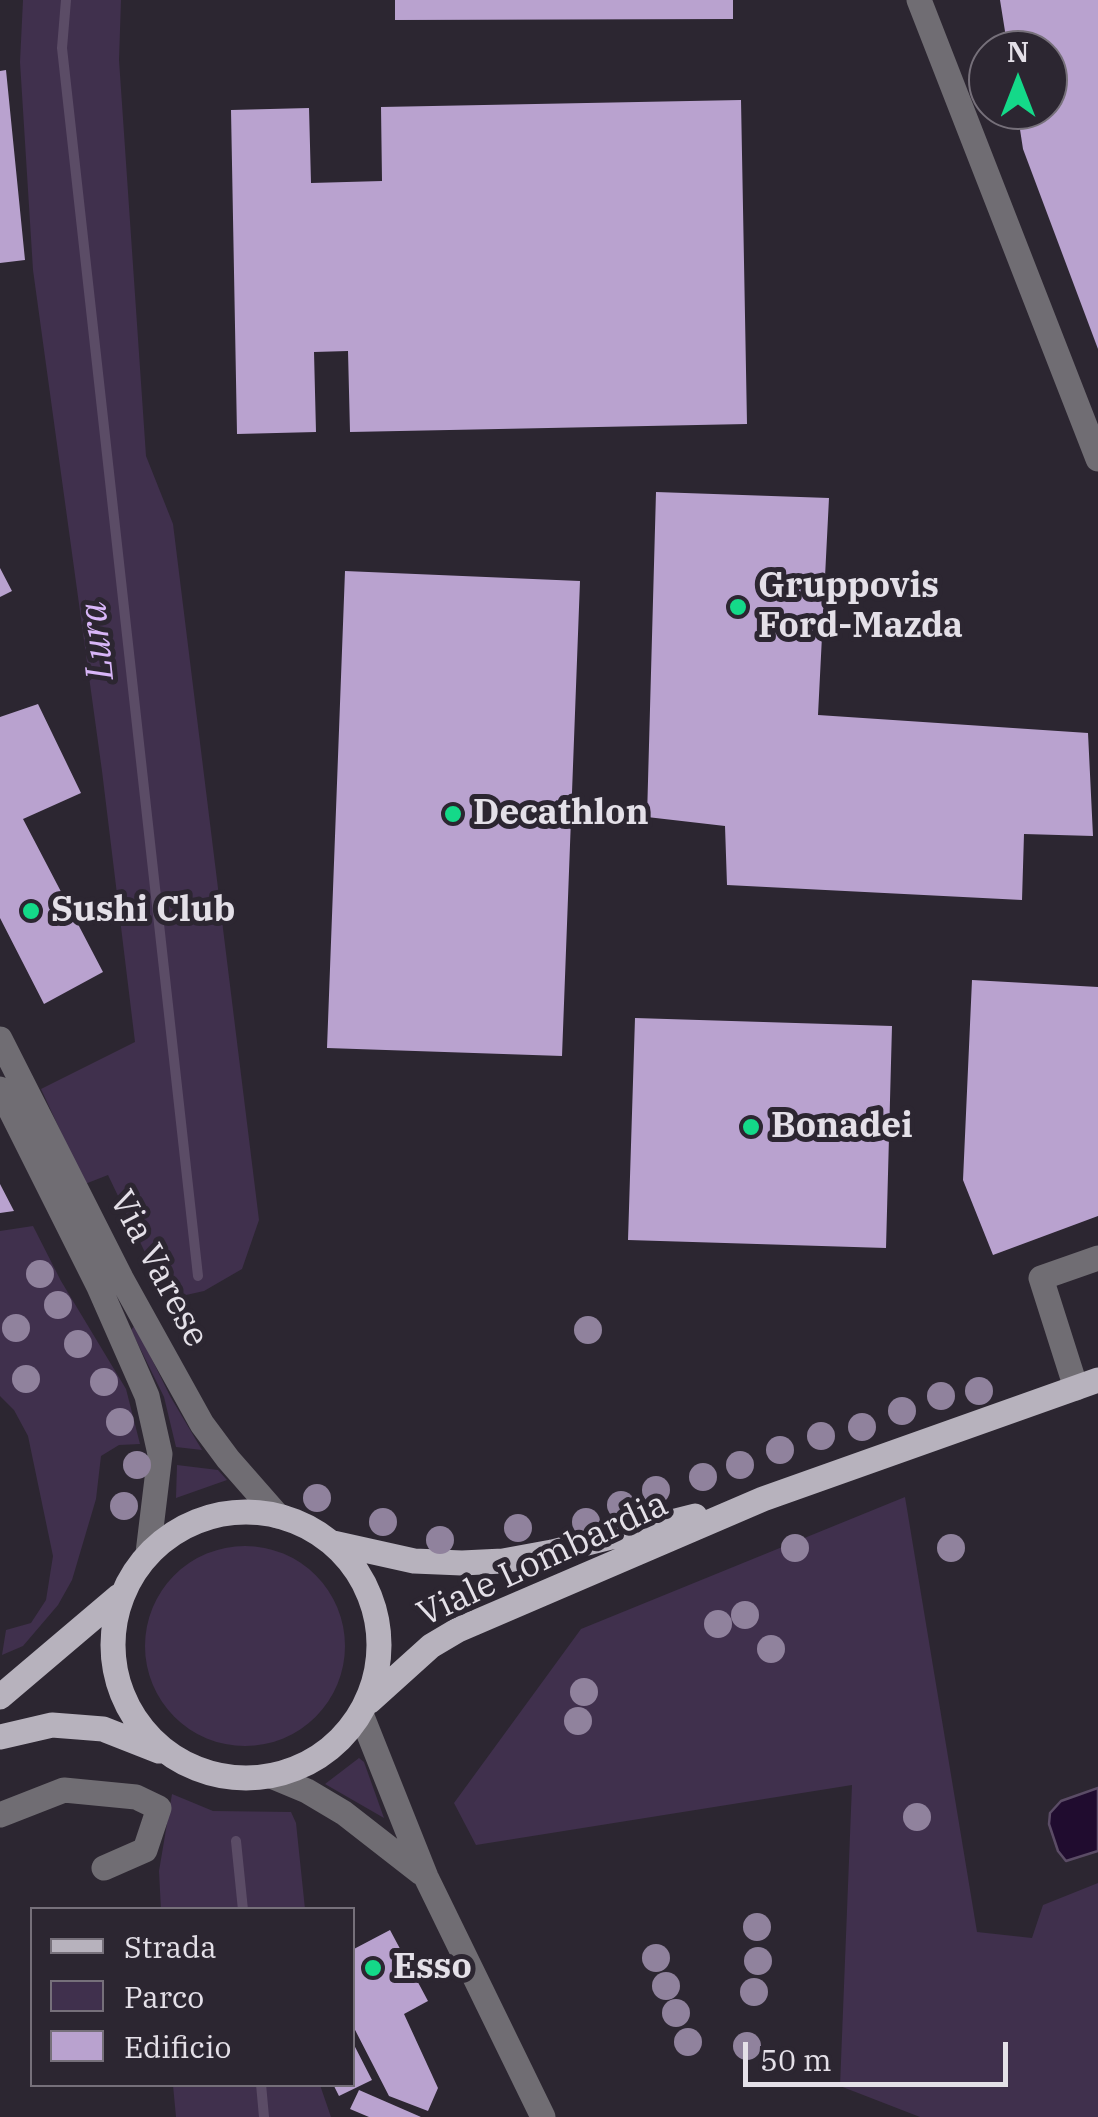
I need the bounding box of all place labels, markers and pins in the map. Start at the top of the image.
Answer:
place label: Gruppovis Ford-Mazda [758,566,963,648]
marker: Gruppovis Ford-Mazda [727,596,749,618]
place label: Decathlon [473,793,649,835]
marker: Decathlon [442,803,464,825]
place label: Sushi Club [51,890,235,932]
marker: Sushi Club [20,900,42,922]
place label: Bonadei [771,1106,913,1148]
marker: Bonadei [740,1116,762,1138]
place label: Esso [393,1947,472,1989]
marker: Esso [362,1957,384,1979]

